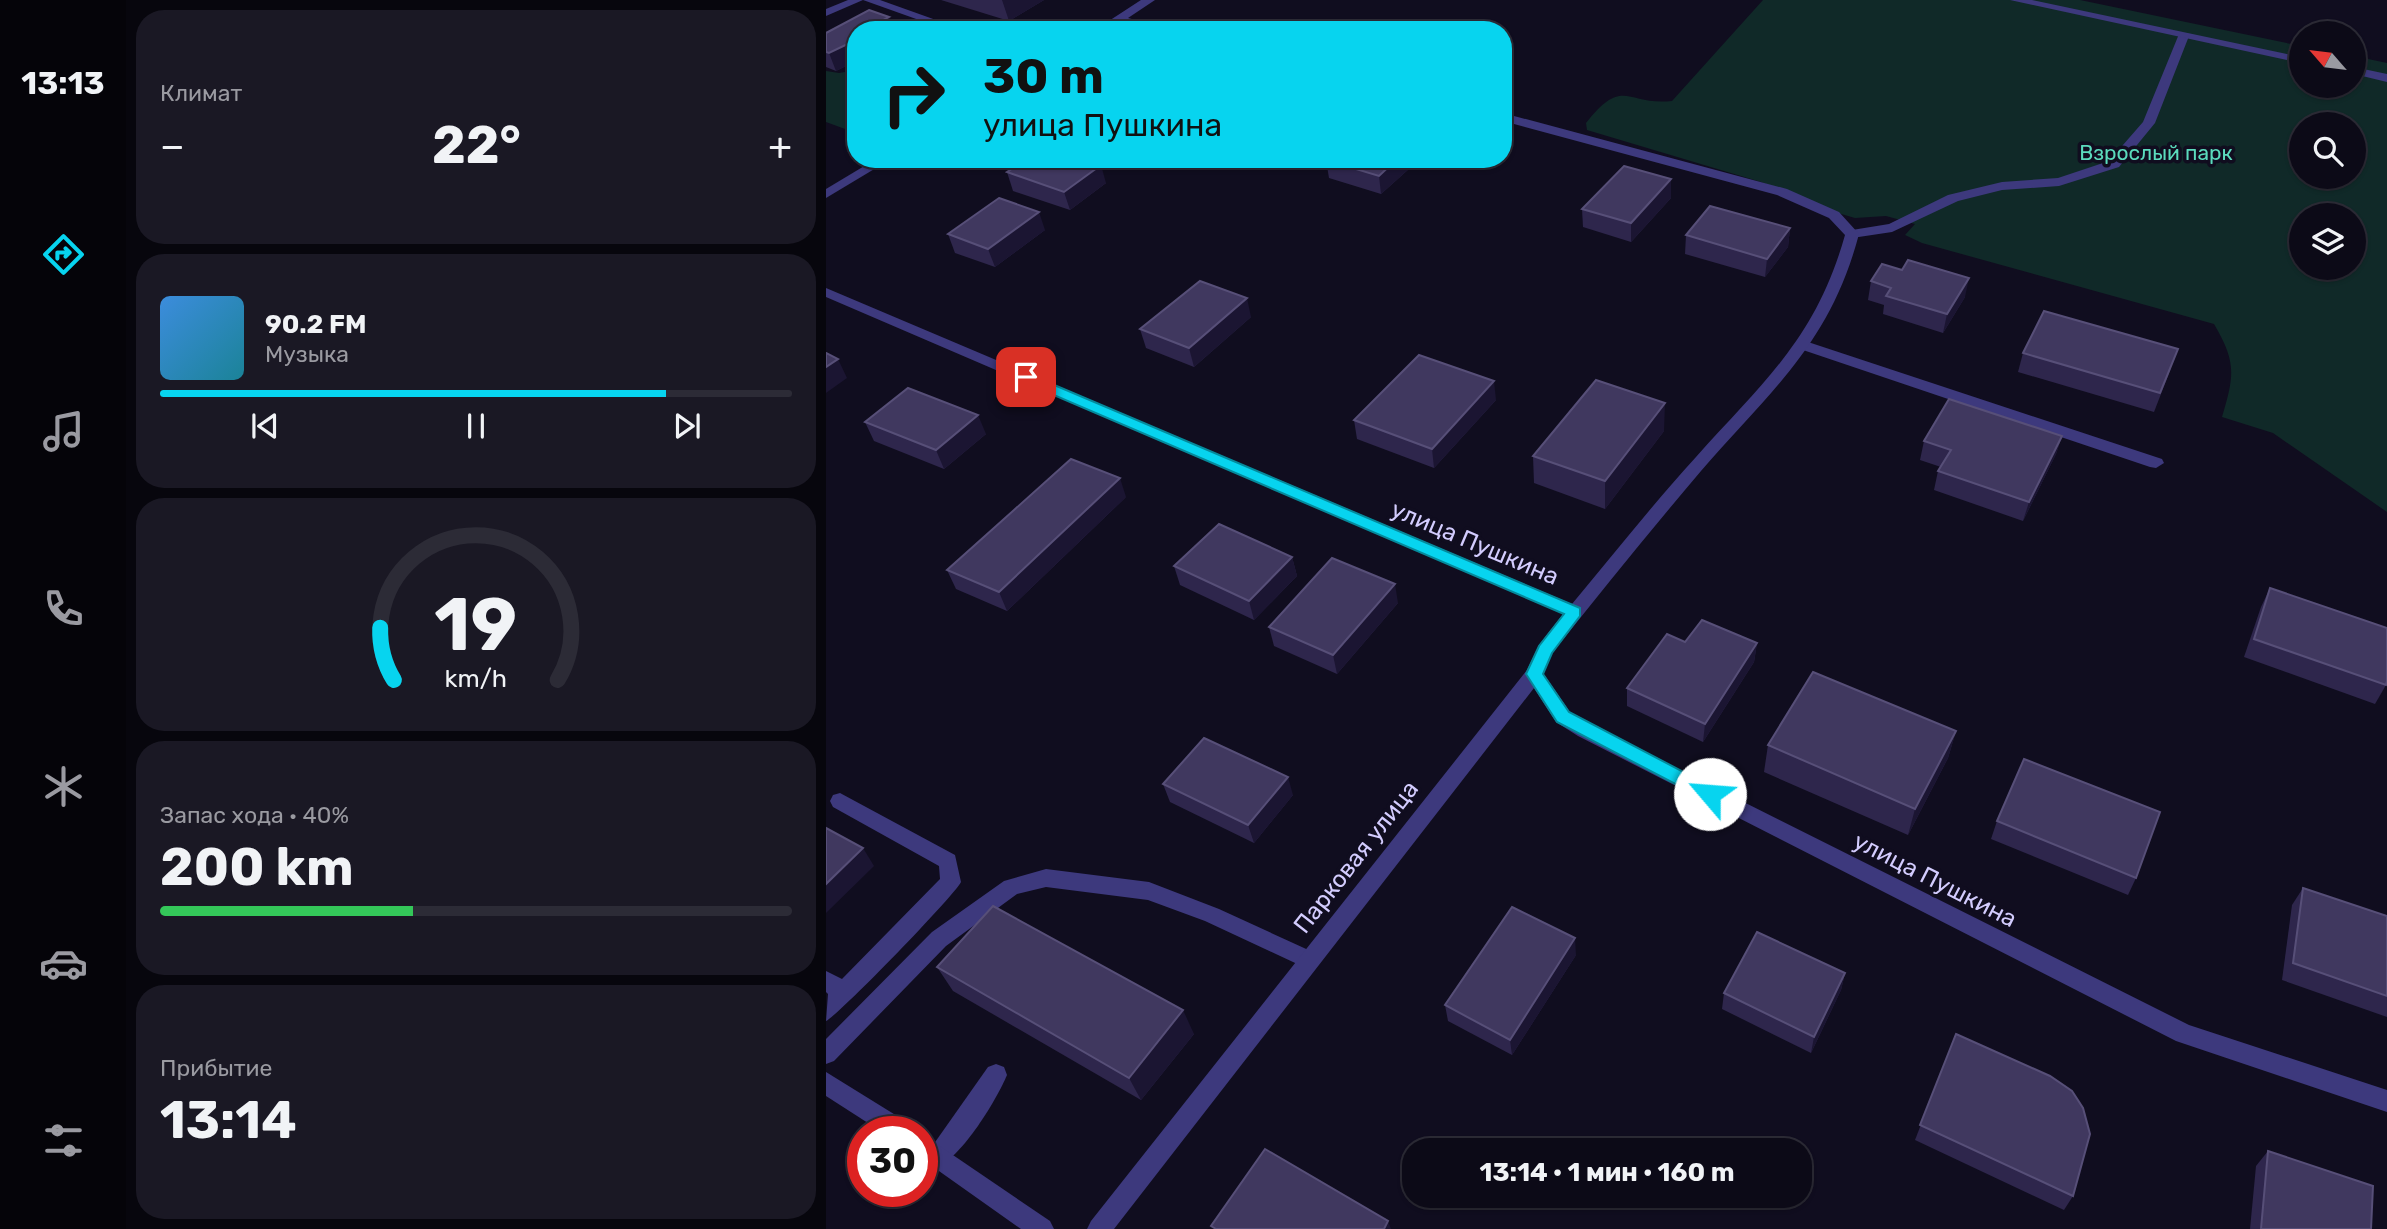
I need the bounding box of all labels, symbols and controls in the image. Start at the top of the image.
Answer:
north arrow [2289,21,2366,98]
map controls [2289,21,2366,280]
text: 30 m [983,47,1104,105]
icon: right [868,49,959,140]
text: 13:13 [21,64,105,102]
text: Климат [160,79,242,107]
text: улица Пушкина [983,106,1222,144]
button: search [2289,112,2366,189]
text: 22° [432,114,521,176]
text: − [160,123,185,169]
text: + [768,123,792,169]
park label: Взрослый парк [2079,140,2233,165]
button: layers [2289,203,2366,280]
icon: directions [39,230,88,279]
text: 90.2 FM [265,309,367,340]
text: Музыка [265,340,349,368]
pin [996,347,1056,407]
icon: arrive [1007,358,1045,396]
icon: music [39,407,88,456]
icon: previous [246,407,284,445]
icon: pause [457,407,495,445]
icon: next [668,407,706,445]
street label: улица Пушкина [1387,495,1563,591]
text: 19 [435,583,517,669]
icon: phone [39,584,88,633]
text: km/h [445,664,507,693]
position arrow [1673,757,1747,831]
icon: climate [39,762,88,811]
street label: Парковая улица [1288,775,1424,939]
text: Запас хода · 40% [160,801,349,829]
street label: улица Пушкина [1849,827,2021,933]
text: 200 km [160,836,354,898]
icon: car [39,939,88,988]
text: Прибытие [160,1054,272,1082]
text: 13:14 [160,1089,297,1151]
icon: filters [39,1116,88,1165]
speed limit sign: 30 [847,1116,938,1207]
text: 13:14 · 1 мин · 160 m [1480,1157,1734,1188]

